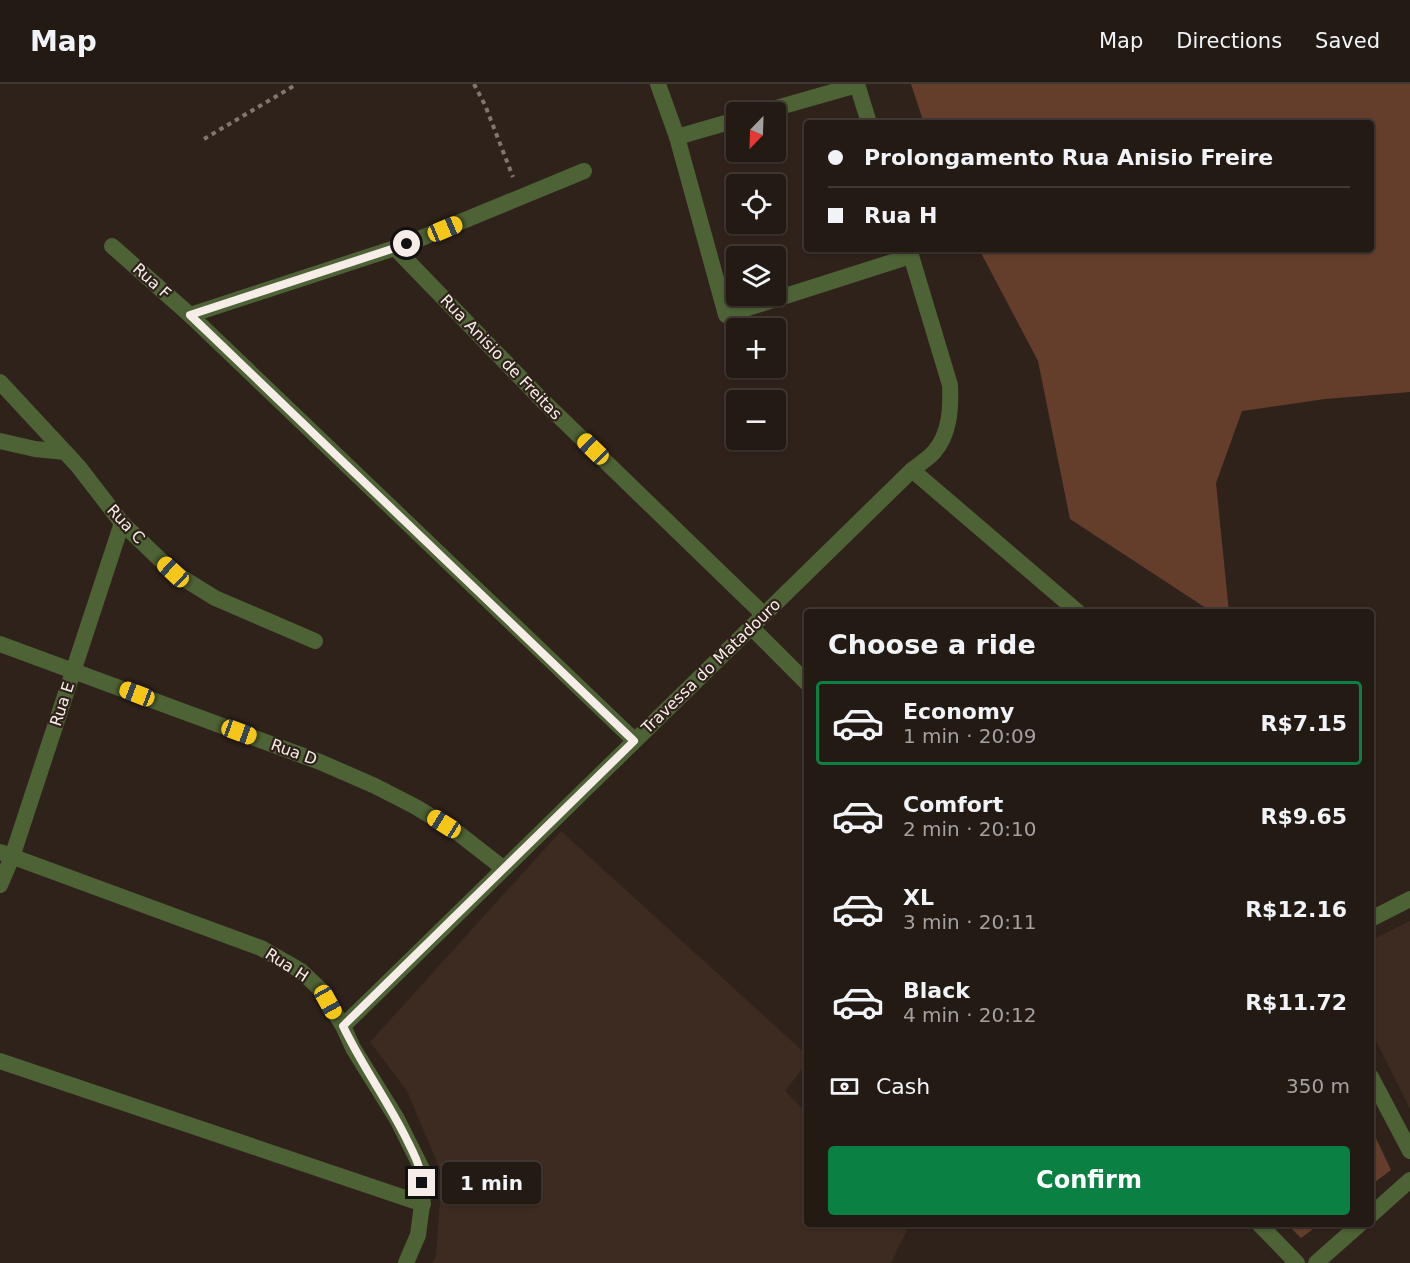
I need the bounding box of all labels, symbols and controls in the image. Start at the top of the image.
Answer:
text: Map [30,25,97,58]
text: Map [1099,29,1143,53]
text: Directions [1176,29,1282,53]
text: Saved [1315,29,1380,53]
north arrow [726,102,786,162]
map controls [726,102,786,450]
text: Prolongamento Rua Anisio Freire [864,145,1273,170]
button: locate [726,174,786,234]
text: Rua H [864,203,938,228]
car [425,214,465,244]
route start [393,230,420,257]
button: layers [726,246,786,306]
street label: Rua F [129,259,175,303]
street label: Rua Anisio de Freitas [436,290,566,424]
button: + [726,318,786,378]
button: − [726,390,786,450]
car [574,430,612,468]
street label: Rua C [103,500,149,548]
car [154,553,192,591]
street label: Travessa do Matadouro [637,595,784,738]
text: Choose a ride [828,629,1036,660]
street label: Rua E [46,679,78,729]
car [117,679,157,709]
icon: car [831,696,885,750]
text: Economy [903,699,1014,724]
text: R$7.15 [1260,711,1347,736]
car [219,717,259,747]
text: 1 min · 20:09 [903,724,1037,748]
street label: Rua D [268,735,320,769]
icon: car [831,789,885,843]
text: Comfort [903,792,1003,817]
text: R$9.65 [1260,804,1347,829]
car [424,807,464,841]
text: 2 min · 20:10 [903,817,1037,841]
icon: car [831,882,885,936]
text: XL [903,885,934,910]
text: R$12.16 [1245,897,1347,922]
text: 3 min · 20:11 [903,910,1037,934]
street label: Rua H [262,944,312,986]
icon: car [831,975,885,1029]
text: Black [903,978,970,1003]
car [311,982,345,1022]
text: R$11.72 [1245,990,1347,1015]
text: 4 min · 20:12 [903,1003,1037,1027]
icon: cash [828,1070,861,1103]
text: Cash [876,1074,930,1099]
text: 350 m [1286,1074,1350,1098]
button: Confirm [828,1146,1350,1215]
callout: 1 min [443,1162,542,1204]
route end [408,1169,435,1196]
text: 1 min [460,1171,523,1195]

